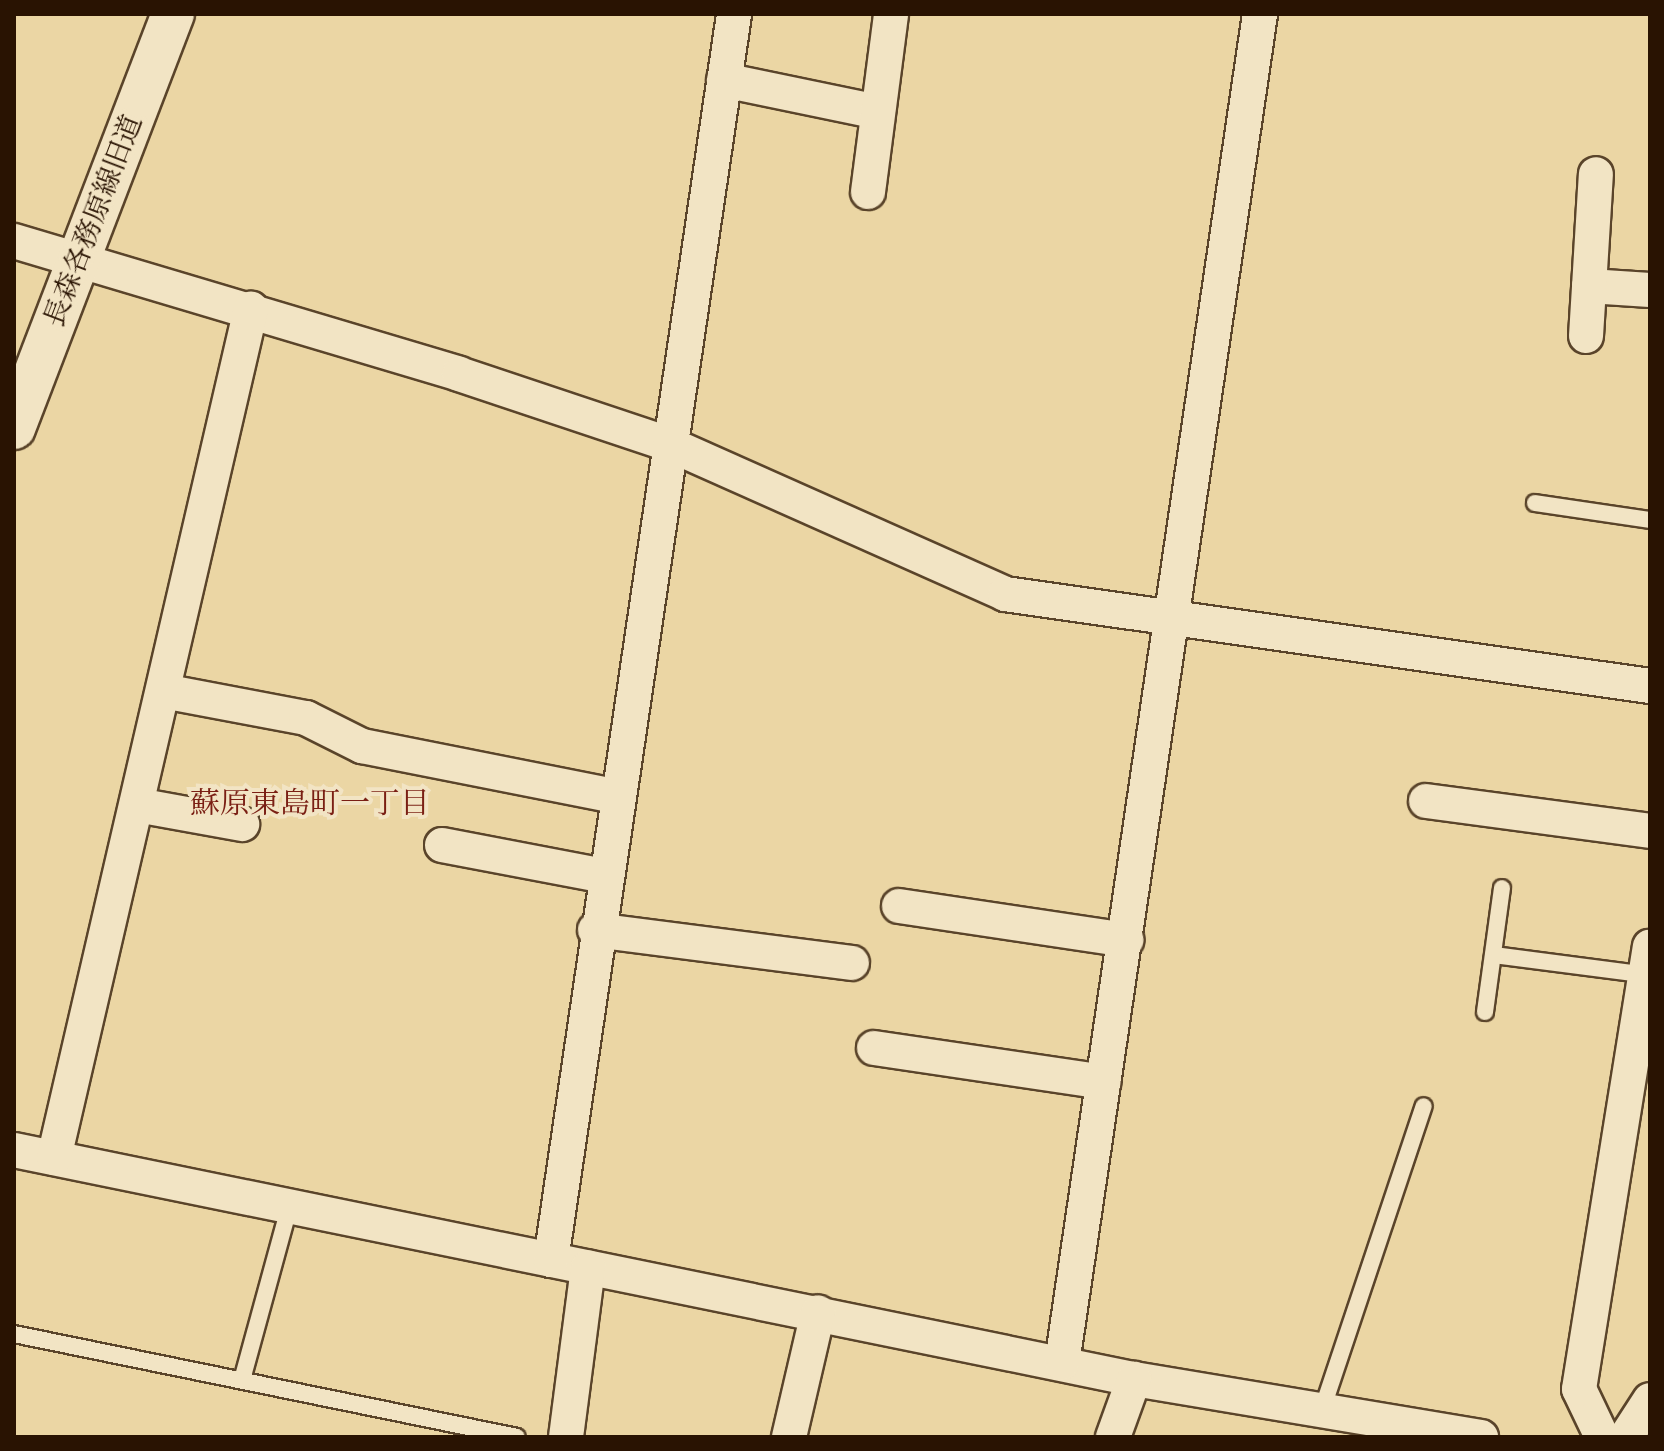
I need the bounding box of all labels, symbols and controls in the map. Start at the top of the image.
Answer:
street label: 長森各務原線旧道 [37,110,149,332]
district label: 蘇原東島町一丁目 [190,785,430,821]

